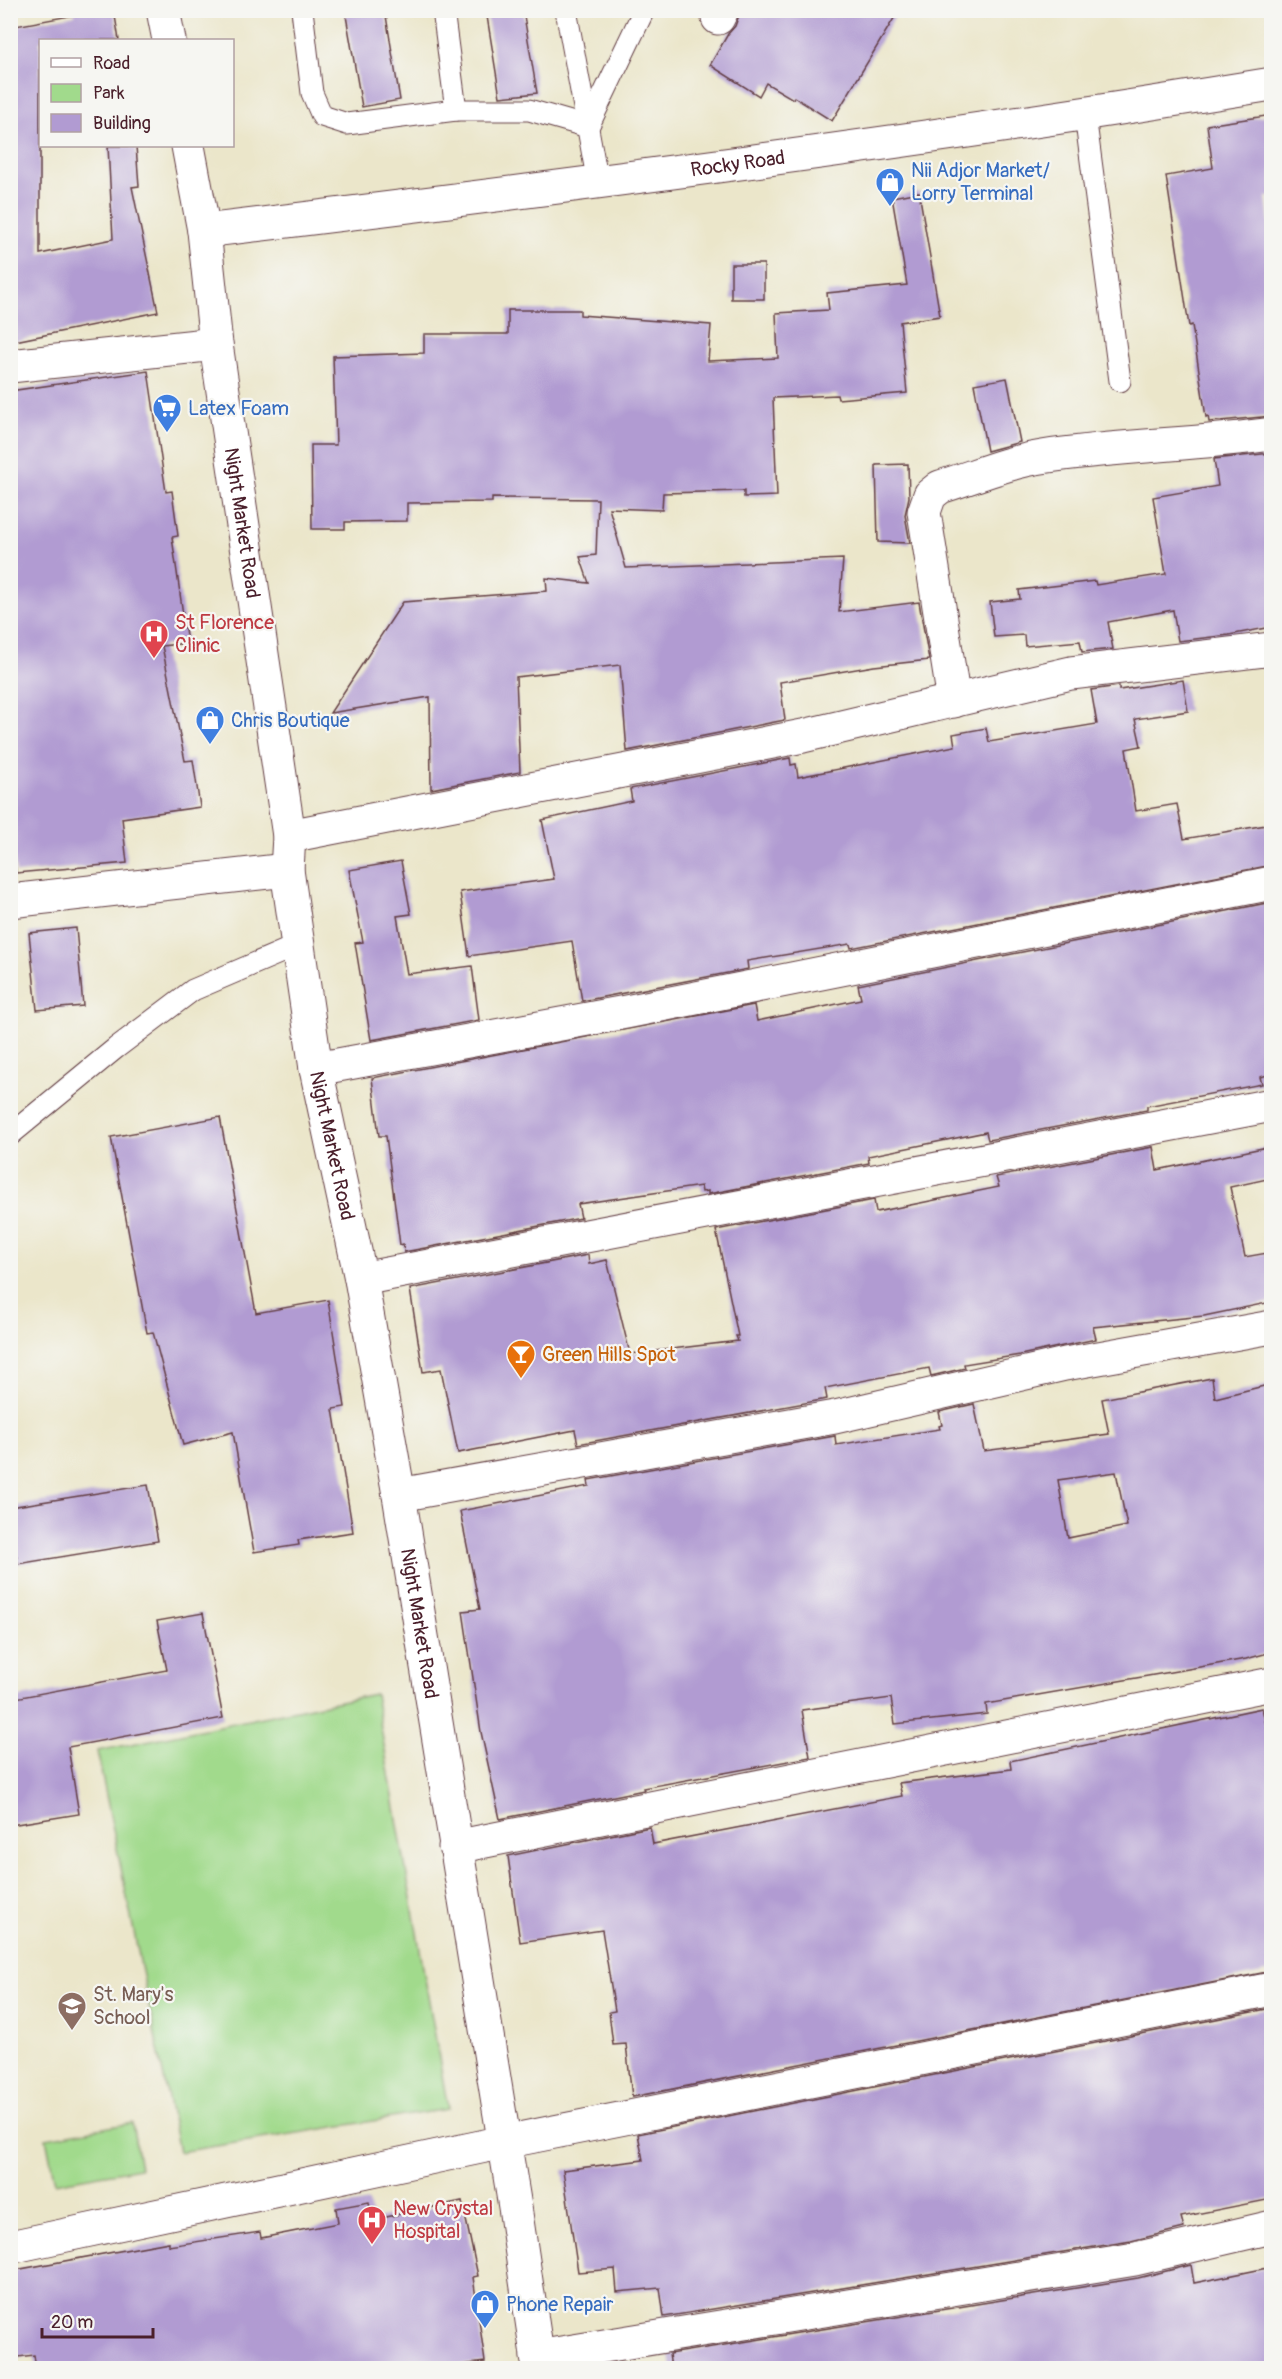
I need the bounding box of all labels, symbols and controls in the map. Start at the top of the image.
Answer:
legend [39,39,234,147]
text: Road [93,52,130,75]
text: Park [93,82,125,105]
text: Building [93,112,151,135]
street label: Rocky Road [689,145,787,182]
place label: Nii Adjor Market/ Lorry Terminal [911,158,1050,206]
shop icon: Nii Adjor Market/ Lorry Terminal [874,166,906,208]
supermarket icon: Latex Foam [151,392,183,434]
place label: Latex Foam [188,396,289,421]
street label: Night Market Road [219,446,266,600]
place label: St Florence Clinic [175,610,274,658]
hospital icon: St Florence Clinic [138,618,170,660]
shop icon: Chris Boutique [194,704,226,746]
place label: Chris Boutique [231,708,350,733]
street label: Night Market Road [304,1069,360,1223]
bar icon: Green Hills Spot [505,1338,537,1380]
place label: Green Hills Spot [542,1342,677,1367]
street label: Night Market Road [395,1547,444,1701]
place label: St. Mary's School [93,1982,173,2030]
school or university icon: St. Mary's School [56,1990,88,2032]
place label: New Crystal Hospital [393,2196,493,2244]
hospital icon: New Crystal Hospital [356,2204,388,2246]
shop icon: Phone Repair [469,2288,501,2330]
place label: Phone Repair [506,2292,613,2317]
scale bar [42,2301,153,2339]
text: 20 m [51,2311,93,2334]

